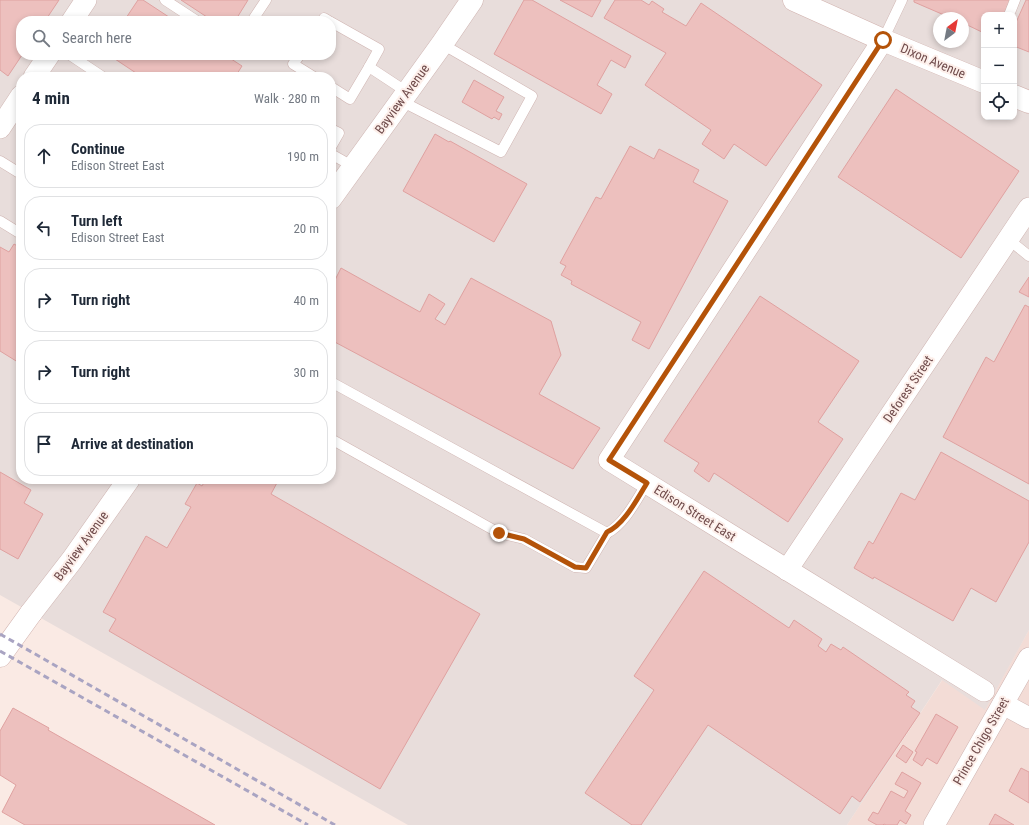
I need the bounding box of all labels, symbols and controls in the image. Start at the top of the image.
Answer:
north arrow [933,12,969,48]
map controls [981,12,1017,120]
button: + [981,12,1017,48]
search box [16,16,336,60]
icon: search [30,27,52,49]
text: Search here [62,29,132,47]
route start [874,31,892,49]
street label: Dixon Avenue [898,41,968,81]
button: − [981,48,1017,84]
street label: Bayview Avenue [372,61,432,137]
button: locate [981,84,1017,120]
text: 4 min [32,88,70,108]
text: Walk · 280 m [254,91,320,106]
text: Continue [71,140,125,158]
icon: ahead [33,145,55,167]
text: 190 m [287,149,319,164]
text: Edison Street East [71,158,164,173]
text: Turn left [71,212,122,230]
icon: left [33,217,55,239]
text: 20 m [293,221,319,236]
text: Edison Street East [71,230,164,245]
icon: right [33,289,55,311]
text: Turn right [71,291,130,309]
text: 40 m [293,293,319,308]
street label: Deforest Street [880,353,936,425]
icon: right [33,361,55,383]
text: Turn right [71,363,130,381]
text: 30 m [293,365,319,380]
icon: arrive [33,433,55,455]
text: Arrive at destination [71,435,194,453]
street label: Edison Street East [651,482,739,544]
street label: Bayview Avenue [51,508,111,584]
route end [490,524,508,542]
street label: Prince Chigo Street [950,694,1012,787]

